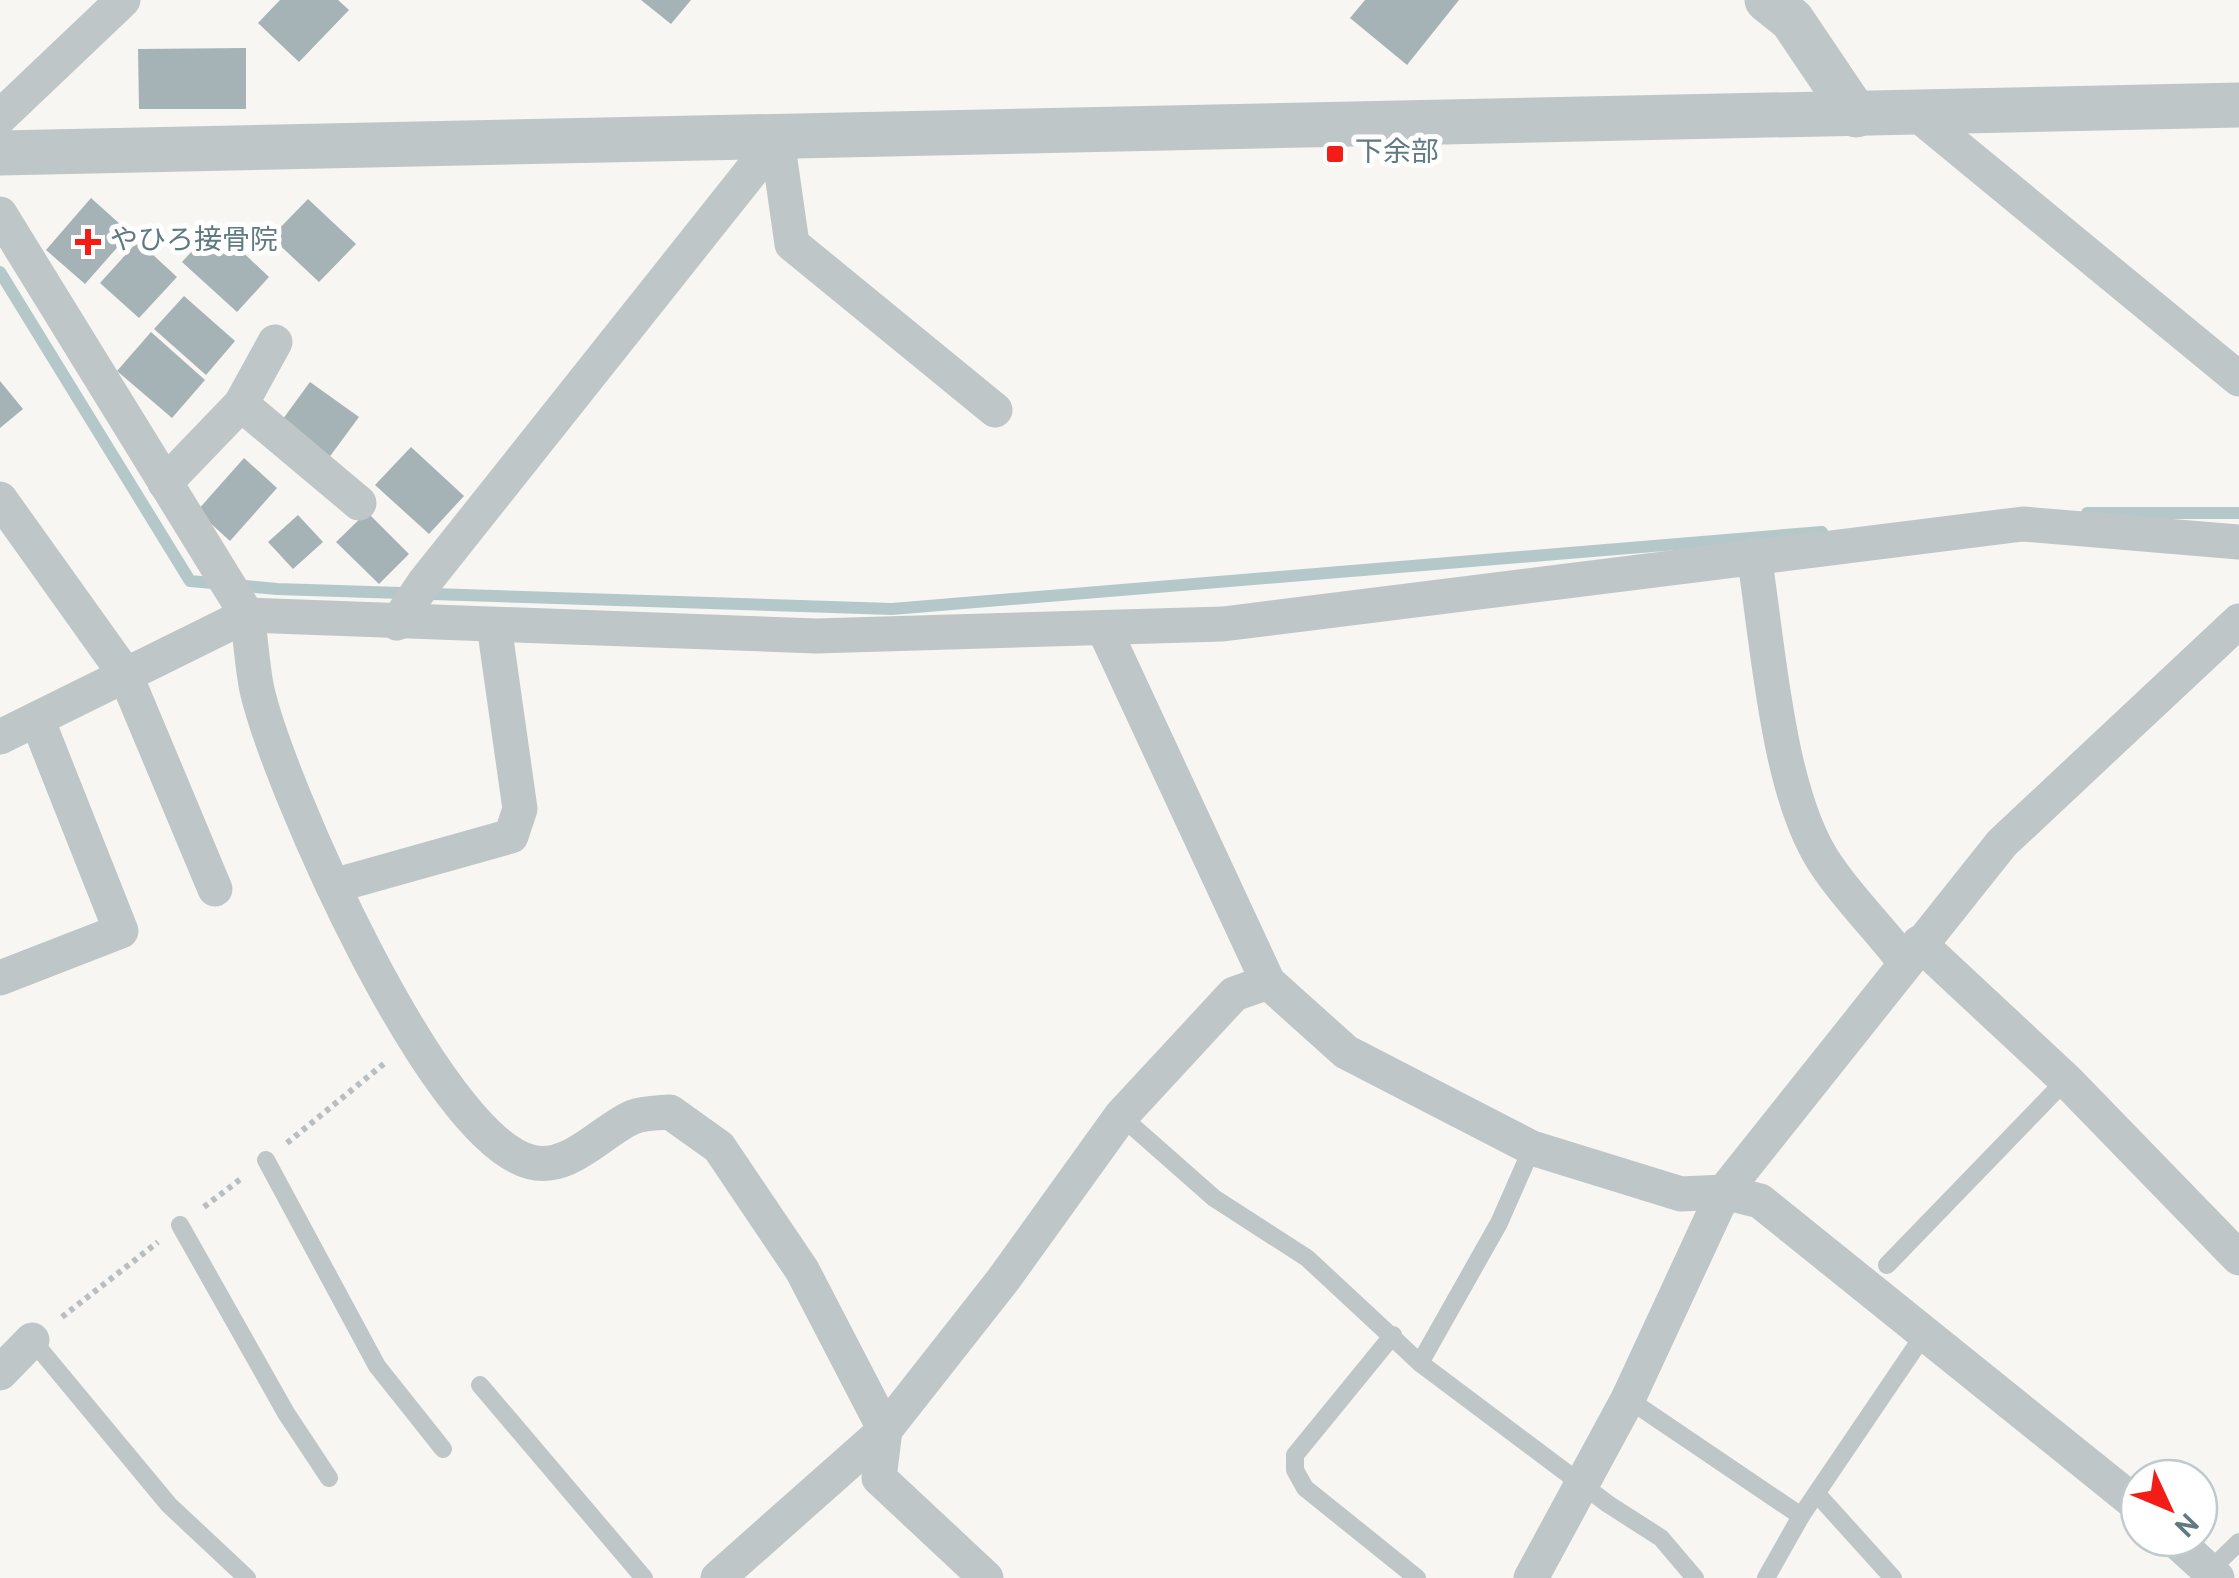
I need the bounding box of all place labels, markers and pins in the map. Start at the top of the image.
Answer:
place label: 下余部 [1355,136,1439,172]
marker: 下余部 [1324,143,1346,165]
place label: やひろ接骨院 [110,224,278,260]
marker: やひろ接骨院 [75,229,101,255]

